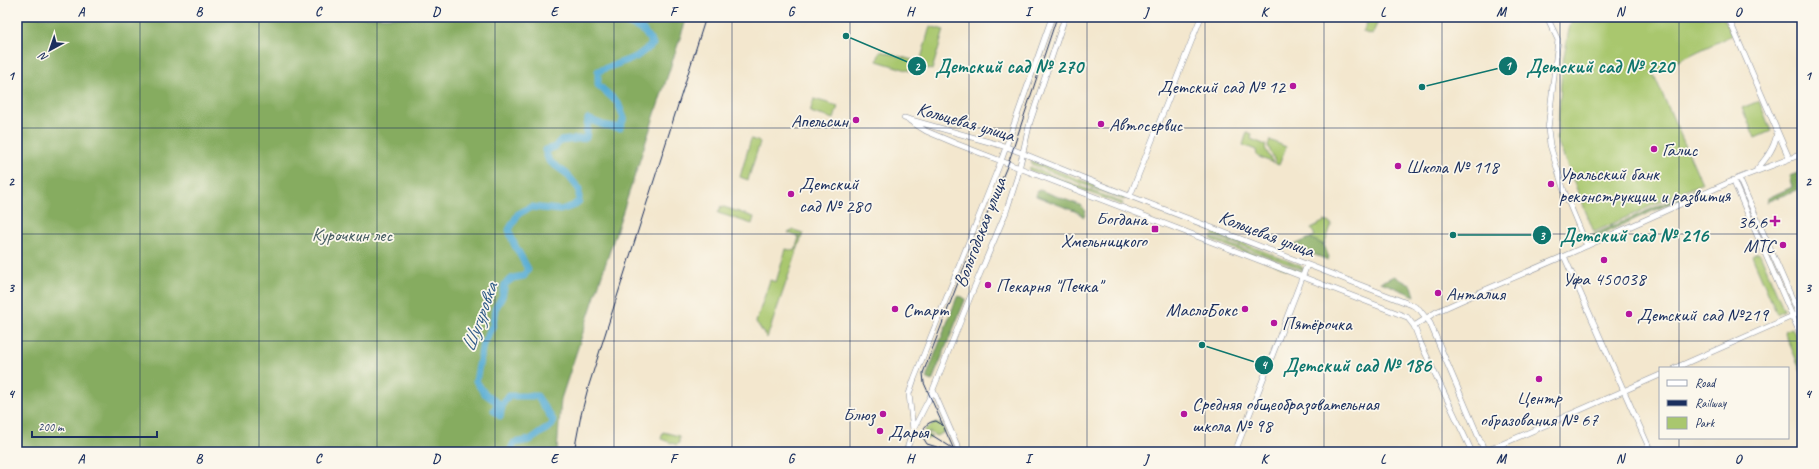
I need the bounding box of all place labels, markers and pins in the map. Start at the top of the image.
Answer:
callout: Детский сад № 270 [907,50,1091,82]
callout: Детский сад № 220 [1498,50,1682,82]
place label: Детский сад № 12 [1158,75,1286,99]
marker: Детский сад № 12 [1288,81,1298,91]
place label: Апельсин [791,109,849,133]
place label: Автосервис [1109,113,1183,137]
marker: Апельсин [851,115,861,125]
marker: Автосервис [1096,119,1106,129]
place label: Галис [1662,138,1699,162]
marker: Галис [1649,144,1659,154]
place label: Школа № 118 [1406,155,1501,179]
marker: Школа № 118 [1393,161,1403,171]
place label: Уральский банк реконструкции и развития [1559,162,1732,208]
place label: Детский сад № 280 [799,172,872,218]
marker: Уральский банк реконструкции и развития [1546,179,1556,189]
marker: Детский сад № 280 [786,189,796,199]
place label: Богдана Хмельницкого [1061,207,1149,253]
place label: 36,6 [1738,210,1768,234]
marker: 36,6 [1770,216,1780,226]
callout: Детский сад № 216 [1532,219,1717,251]
marker: Богдана Хмельницкого [1150,224,1160,234]
place label: МТС [1743,234,1778,258]
marker: МТС [1778,240,1788,250]
marker: Уфа 450038 [1599,255,1609,265]
place label: Уфа 450038 [1563,267,1648,291]
place label: Пекарня "Печка" [996,274,1105,298]
marker: Пекарня "Печка" [983,280,993,290]
place label: Анталия [1446,282,1506,306]
marker: Анталия [1433,288,1443,298]
place label: Старт [903,298,950,322]
place label: МаслоБокс [1166,298,1238,322]
place label: Детский сад №219 [1637,303,1770,327]
marker: Старт [890,304,900,314]
marker: МаслоБокс [1240,304,1250,314]
marker: Детский сад №219 [1624,309,1634,319]
place label: Пятёрочка [1282,312,1353,336]
marker: Пятёрочка [1269,318,1279,328]
callout: Детский сад № 186 [1254,349,1439,381]
marker: Центр образования № 67 [1534,374,1544,384]
place label: Центр образования № 67 [1480,386,1599,432]
place label: Средняя общеобразовательная школа № 98 [1192,392,1380,438]
place label: Блюз [843,403,877,427]
marker: Блюз [878,409,888,419]
marker: Средняя общеобразовательная школа № 98 [1179,409,1189,419]
place label: Дарья [888,420,930,444]
marker: Дарья [875,426,885,436]

